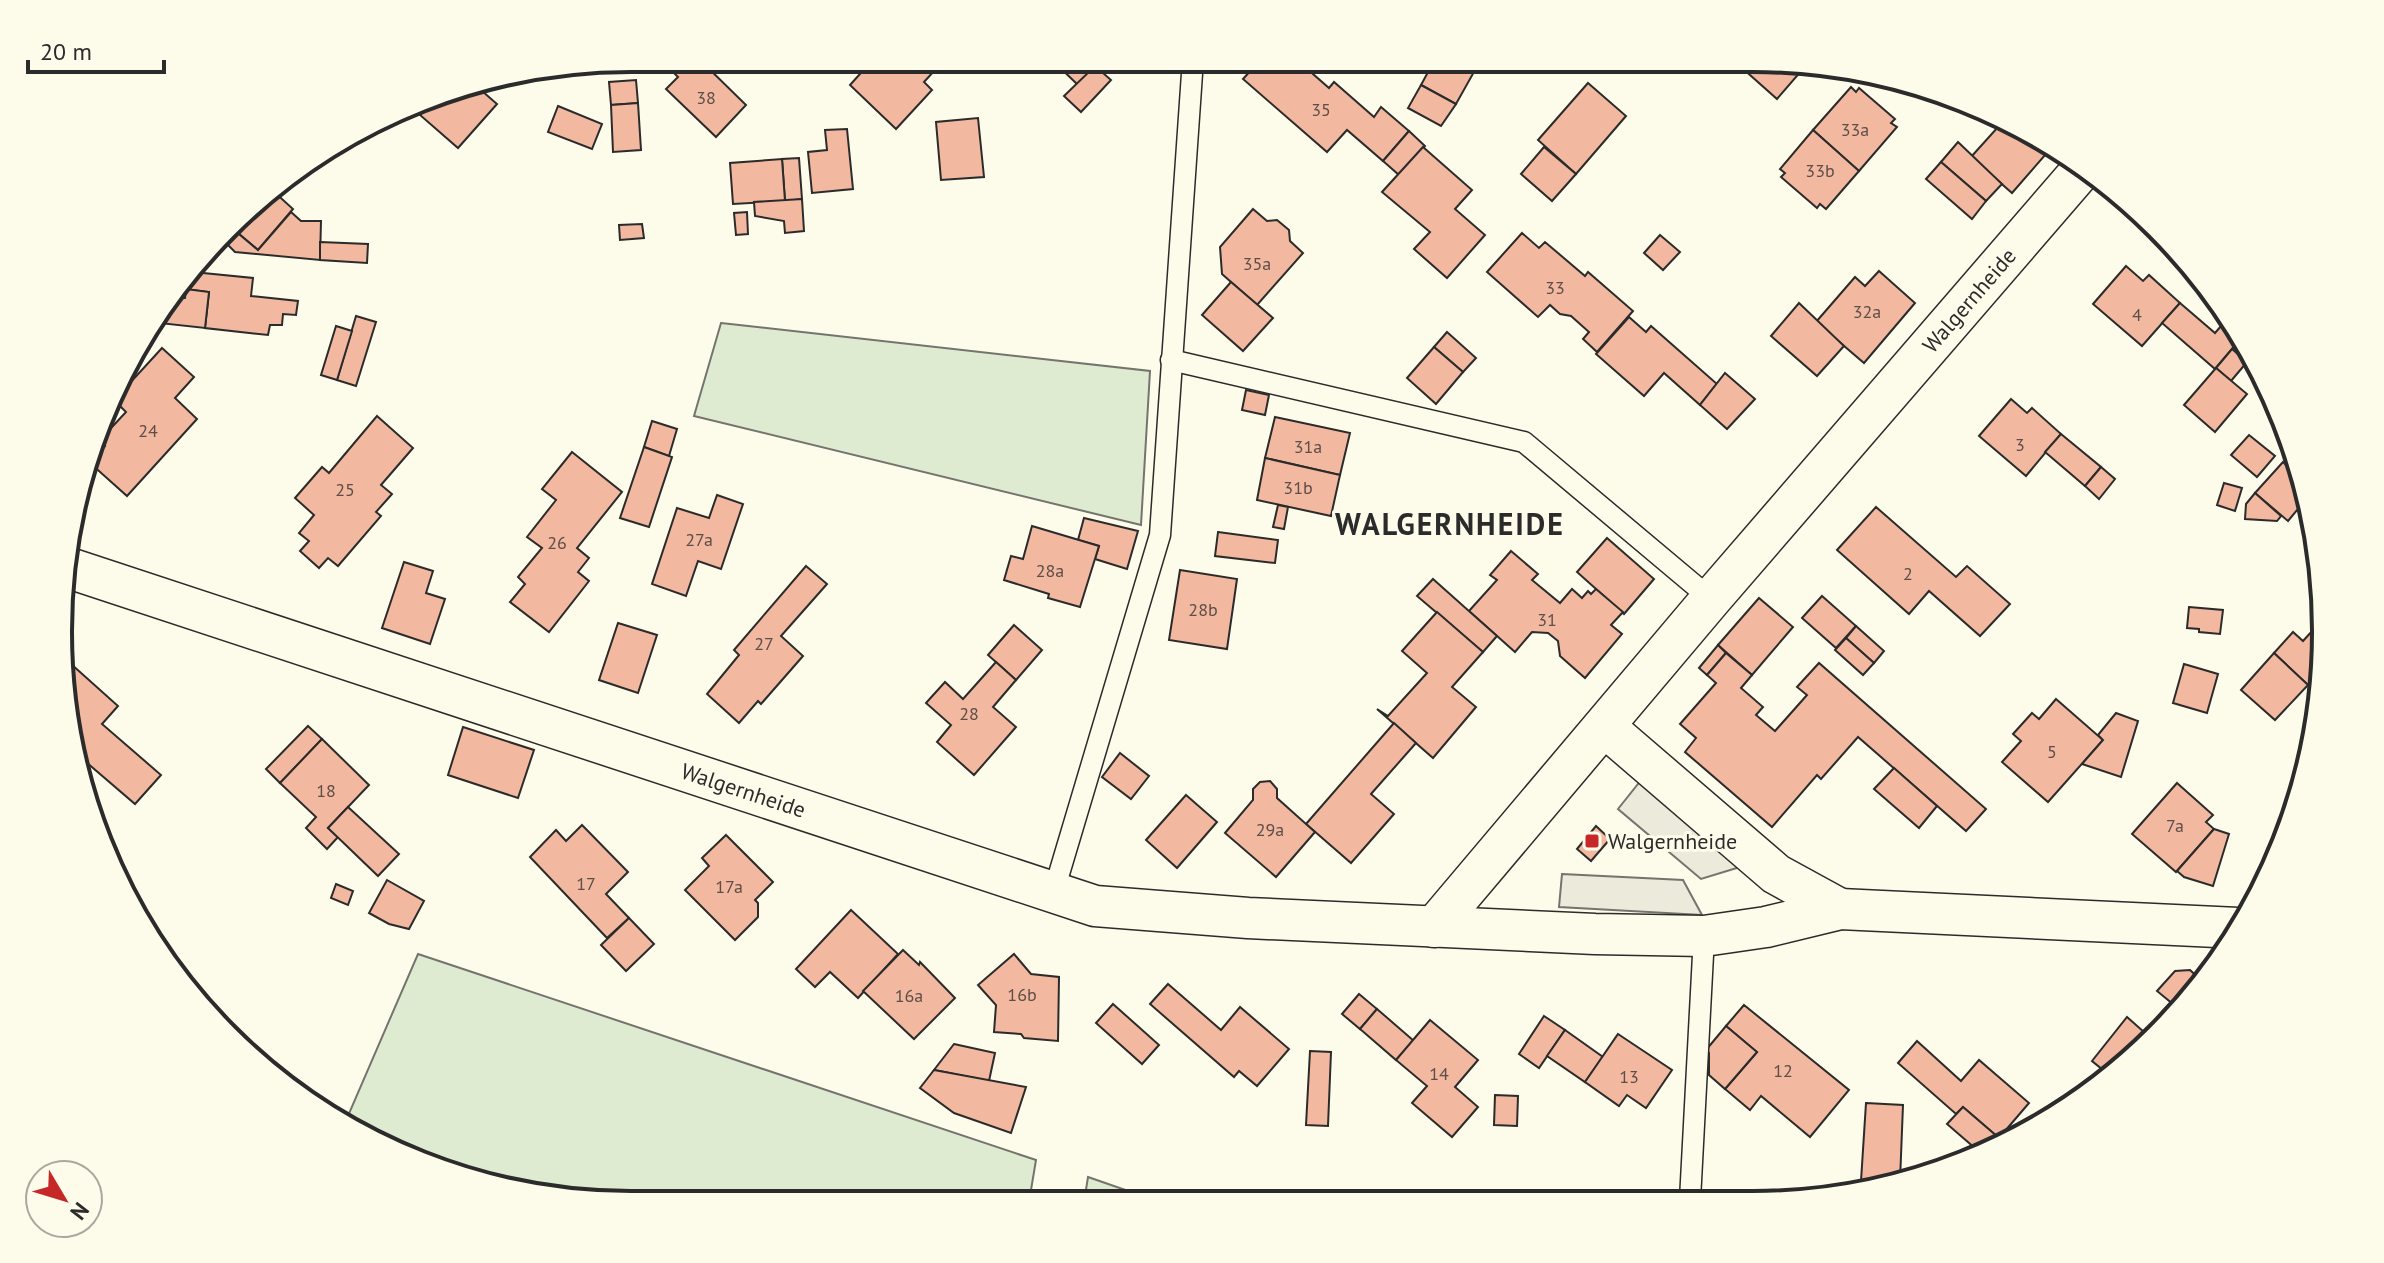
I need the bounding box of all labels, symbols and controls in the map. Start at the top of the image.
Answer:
scale bar [28,24,164,74]
text: 20 m [40,36,92,67]
house number: 38 [696,86,716,109]
house number: 35 [1311,98,1331,121]
house number: 33a [1841,118,1869,141]
house number: 33b [1805,159,1835,182]
street label: Walgernheide [1916,242,2022,358]
house number: 35a [1243,252,1271,275]
house number: 33 [1545,276,1565,299]
house number: 32a [1853,300,1881,323]
house number: 4 [2132,303,2142,326]
house number: 24 [138,419,158,442]
house number: 3 [2015,433,2025,456]
house number: 31a [1294,435,1322,458]
house number: 31b [1283,476,1313,499]
house number: 25 [335,478,355,501]
district label: WALGERNHEIDE [1335,504,1565,543]
house number: 27a [685,528,713,551]
house number: 26 [547,531,567,554]
house number: 28a [1036,559,1064,582]
house number: 2 [1903,562,1913,585]
house number: 28b [1188,598,1218,621]
house number: 31 [1537,608,1557,631]
house number: 27 [754,632,774,655]
house number: 28 [959,702,979,725]
house number: 5 [2047,740,2057,763]
street label: Walgernheide [678,757,809,824]
house number: 18 [316,779,336,802]
house number: 7a [2166,814,2184,837]
house number: 29a [1256,818,1284,841]
place label: Walgernheide [1608,827,1737,855]
marker: Walgernheide [1583,832,1601,850]
house number: 17 [576,872,596,895]
house number: 17a [715,875,743,898]
house number: 16b [1007,983,1037,1006]
house number: 16a [895,984,923,1007]
house number: 12 [1773,1059,1793,1082]
house number: 14 [1429,1062,1449,1085]
house number: 13 [1619,1065,1639,1088]
north arrow [24,1159,104,1239]
text: N [64,1197,95,1226]

